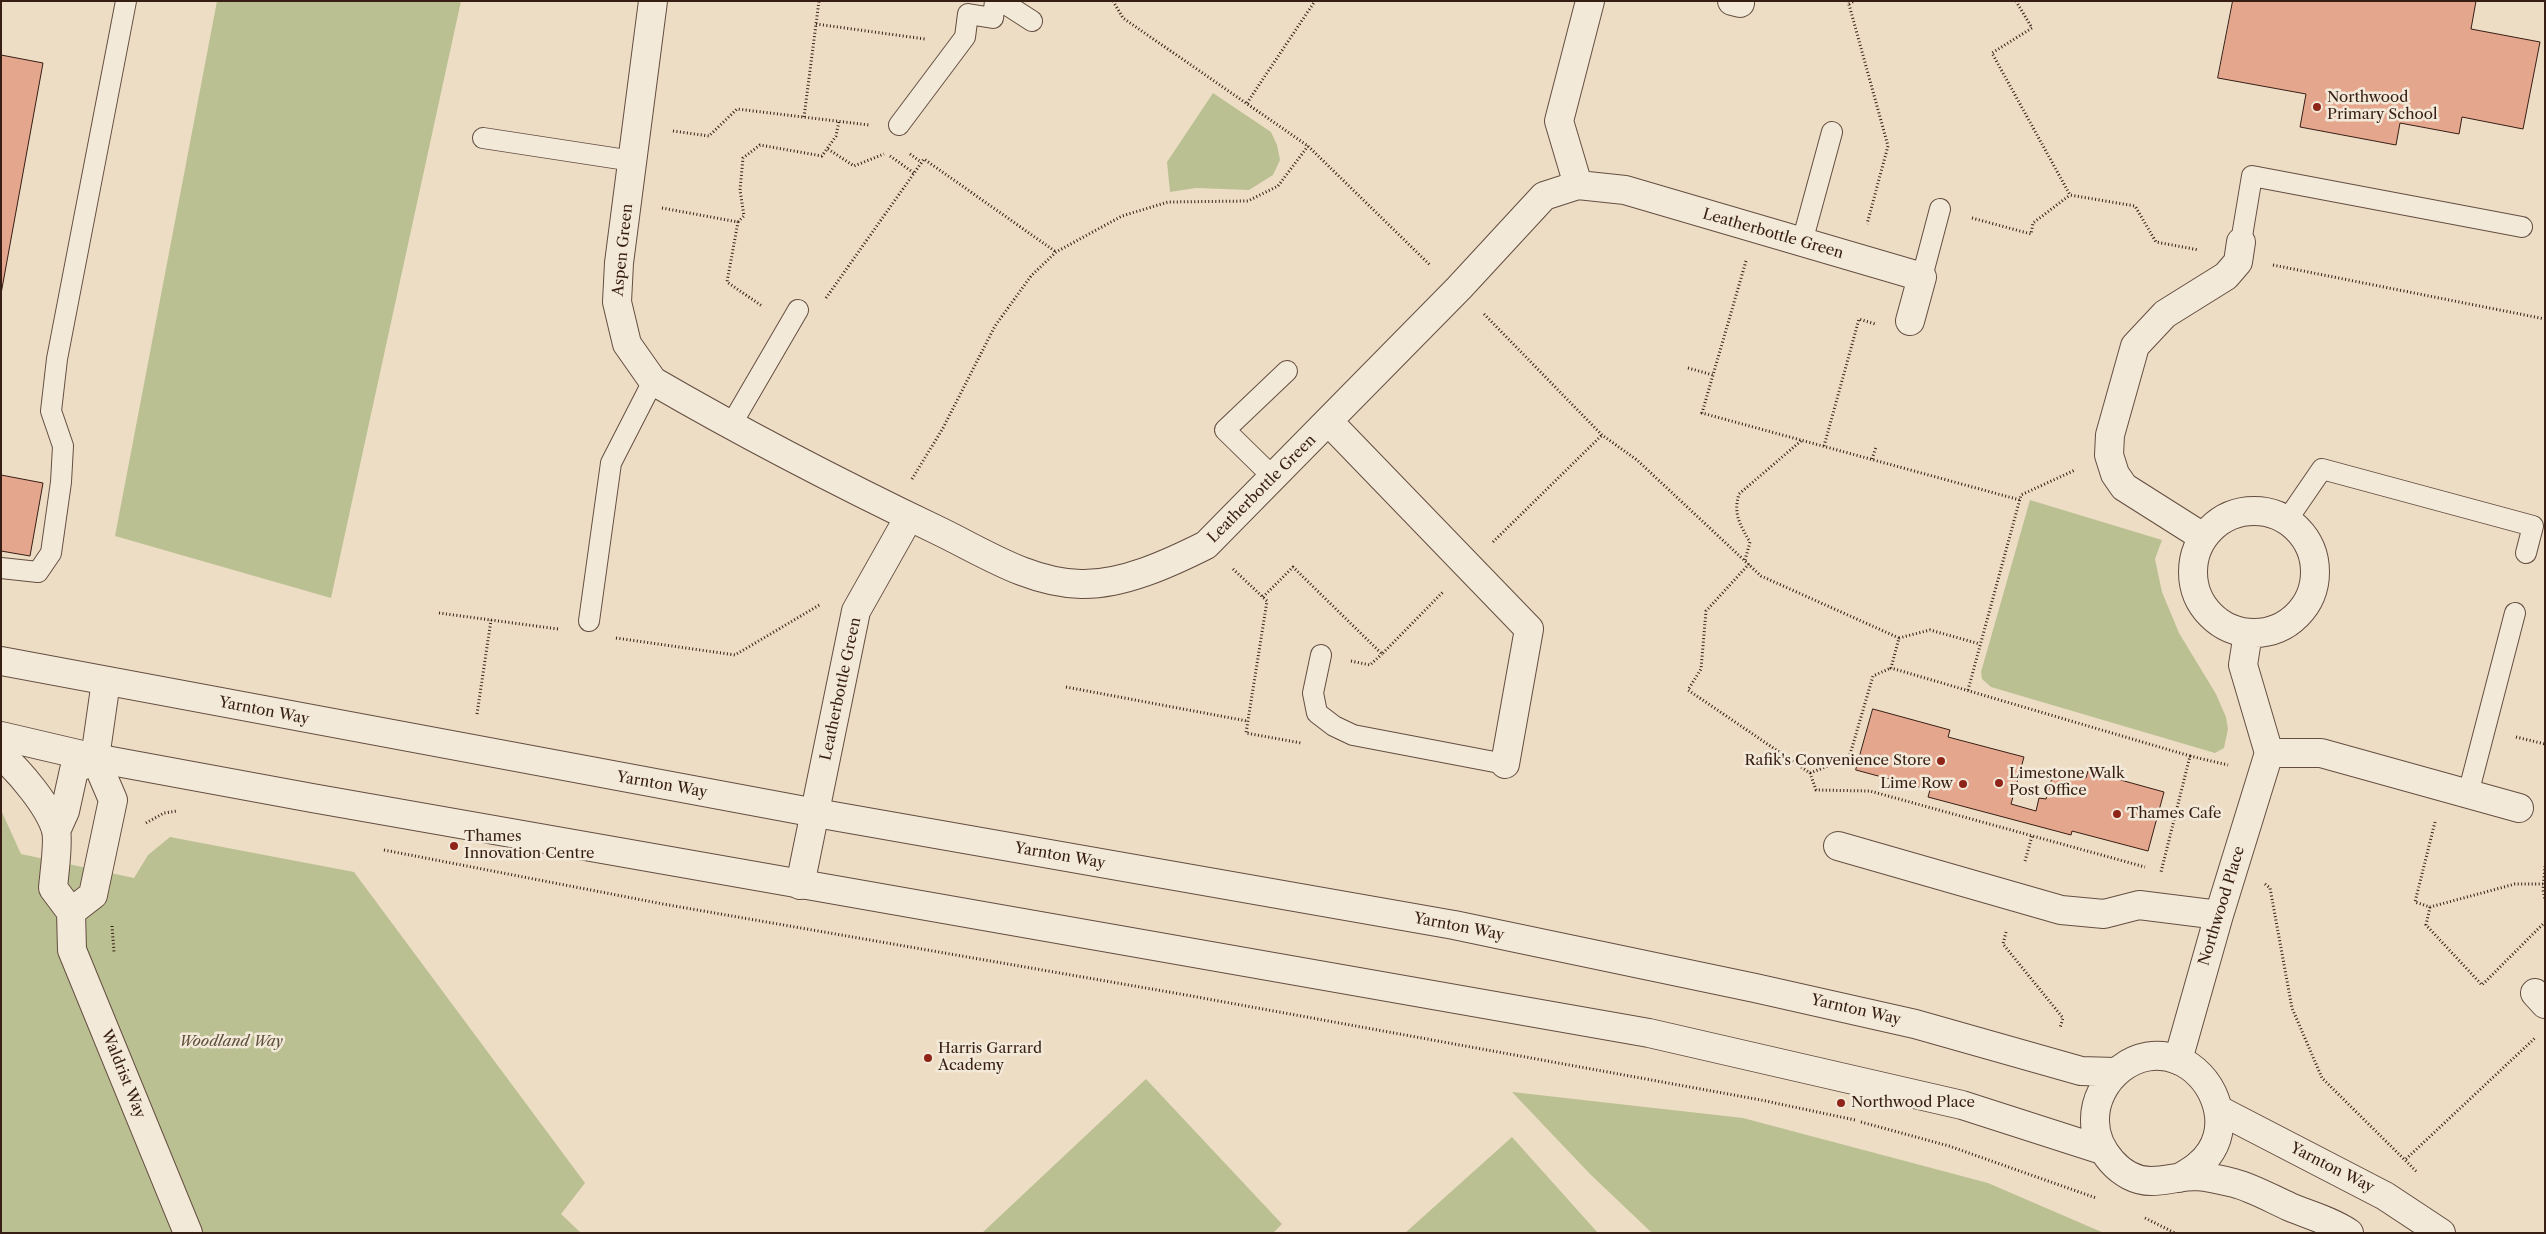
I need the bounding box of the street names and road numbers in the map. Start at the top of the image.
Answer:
street label: Aspen Green [609,203,637,297]
street label: Leatherbottle Green [1701,205,1845,263]
street label: Leatherbottle Green [1204,431,1320,547]
street label: Leatherbottle Green [817,616,865,762]
street label: Yarnton Way [217,693,311,729]
street label: Yarnton Way [615,768,709,802]
street label: Yarnton Way [1013,839,1107,873]
street label: Northwood Place [2195,844,2249,968]
street label: Yarnton Way [1412,909,1506,945]
street label: Yarnton Way [1809,991,1903,1029]
street label: Waldrist Way [97,1027,149,1121]
street label: Yarnton Way [2287,1139,2377,1197]

